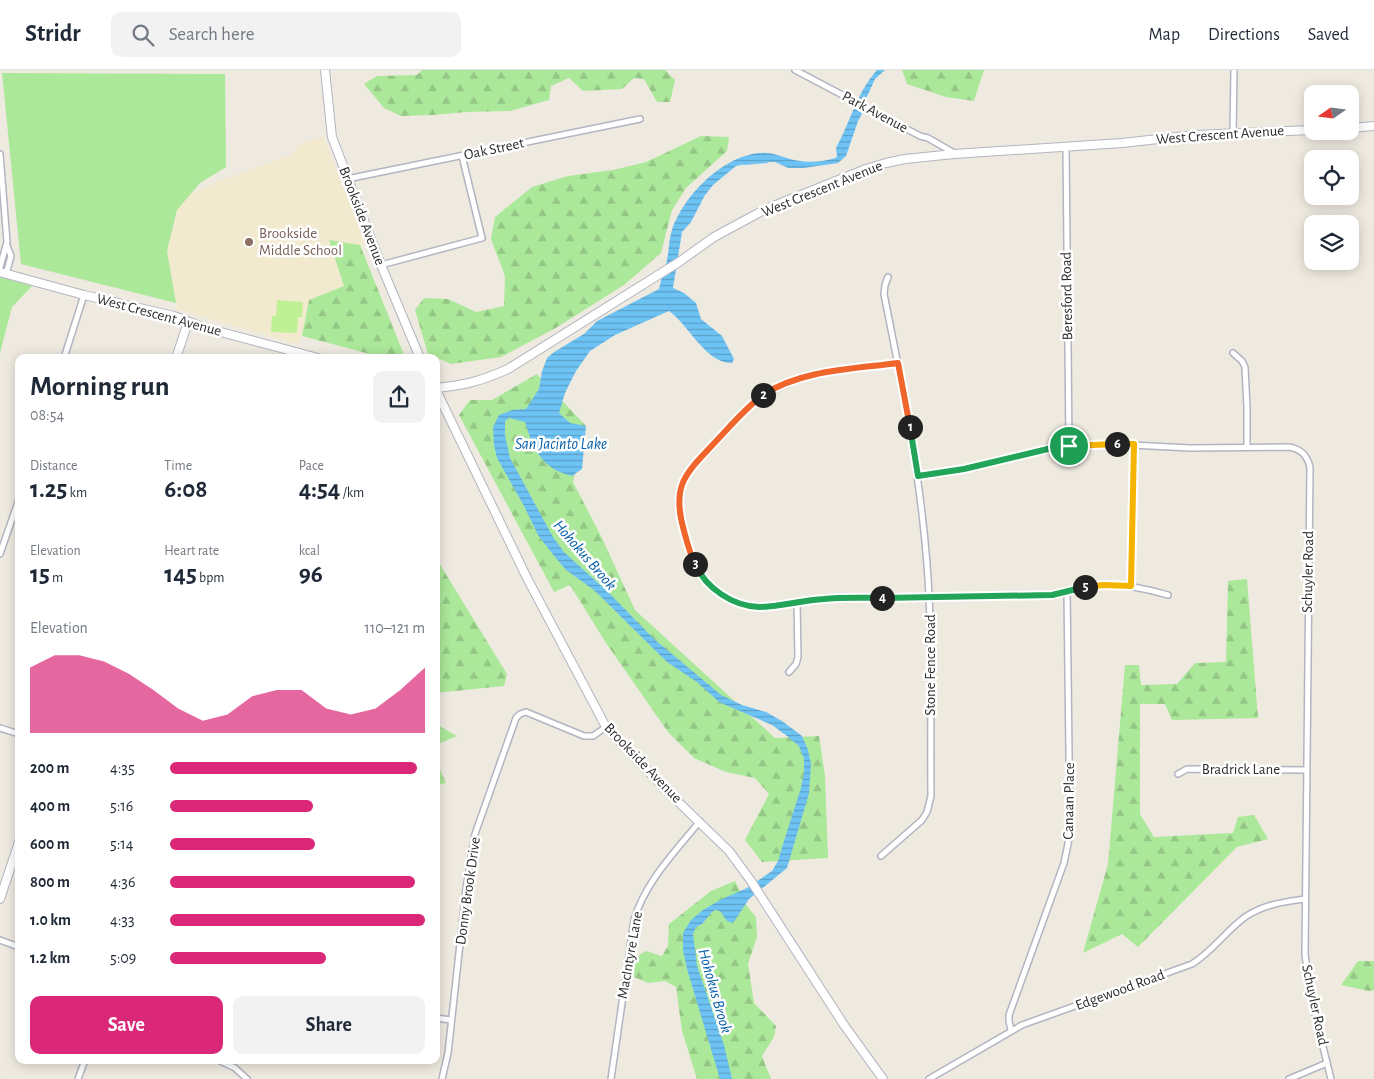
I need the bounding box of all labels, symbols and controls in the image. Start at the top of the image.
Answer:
search box [111,12,461,57]
icon: search [129,21,157,49]
text: Stridr [25,22,81,46]
text: Search here [169,25,255,44]
text: Map [1149,26,1180,44]
text: Directions [1208,26,1280,44]
text: Saved [1308,26,1349,44]
north arrow [1304,85,1359,140]
map controls [1304,85,1359,270]
street label: Park Avenue [840,88,910,136]
street label: West Crescent Avenue [1155,123,1285,147]
street label: Oak Street [463,135,526,163]
button: locate [1304,150,1359,205]
street label: West Crescent Avenue [760,158,885,220]
street label: Brookside Avenue [336,165,388,267]
button: layers [1304,215,1359,270]
place label: Brookside Middle School [259,226,342,258]
marker: Brookside Middle School [243,236,255,248]
street label: Beresford Road [1059,251,1075,340]
street label: West Crescent Avenue [95,291,223,339]
button: share [373,371,425,423]
text: Morning run [30,373,170,401]
pin: 2 [750,382,776,408]
text: 2 [760,388,767,402]
text: 08:54 [30,407,64,423]
pin: 1 [898,414,922,440]
text: 1 [908,420,913,434]
pin [1048,425,1090,467]
icon: arrive [1055,432,1083,460]
pin: 6 [1104,432,1130,456]
water label: San Jacinto Lake [515,436,607,452]
text: 6 [1114,437,1121,451]
text: Distance [30,459,77,473]
text: Time [164,459,192,473]
text: Pace [299,459,324,473]
text: 1.25 [30,477,67,502]
text: 6:08 [164,477,207,502]
text: 4:54 [299,477,340,502]
text: km [67,486,87,500]
text: /km [340,486,364,500]
water label: Hohokus Brook [550,517,620,593]
street label: Schuyler Road [1300,531,1316,613]
text: Elevation [30,544,81,558]
text: Heart rate [164,544,219,558]
text: kcal [299,544,320,558]
pin: 3 [682,552,708,576]
text: 3 [692,557,699,571]
text: 15 [30,562,50,587]
text: 145 [164,562,197,587]
text: 96 [299,562,323,587]
text: m [50,571,63,585]
text: bpm [197,571,224,585]
pin: 5 [1072,574,1098,600]
text: 5 [1082,580,1089,594]
pin: 4 [870,586,894,610]
text: 4 [879,591,886,605]
street label: Stone Fence Road [923,614,938,716]
text: Elevation [30,620,88,636]
text: 110–121 m [364,620,425,636]
street label: Brookside Avenue [601,720,685,806]
text: 200 m [30,760,70,776]
text: 4:35 [110,760,135,776]
street label: Canaan Place [1061,762,1077,840]
street label: Bradrick Lane [1202,762,1280,777]
text: 400 m [30,798,70,814]
text: 5:16 [110,798,133,814]
text: 600 m [30,836,70,852]
text: 5:14 [110,836,134,852]
street label: Donny Brook Drive [453,836,483,946]
text: 800 m [30,874,70,890]
text: 4:36 [110,874,135,890]
street label: MacIntyre Lane [615,910,645,1000]
text: 1.0 km [30,912,71,928]
text: 4:33 [110,912,135,928]
water label: Hohokus Brook [695,947,735,1035]
text: 1.2 km [30,950,70,966]
text: 5:09 [110,950,136,966]
street label: Schuyler Road [1299,963,1331,1047]
street label: Edgewood Road [1073,967,1167,1013]
button: Save [30,996,223,1054]
button: Share [233,996,425,1054]

